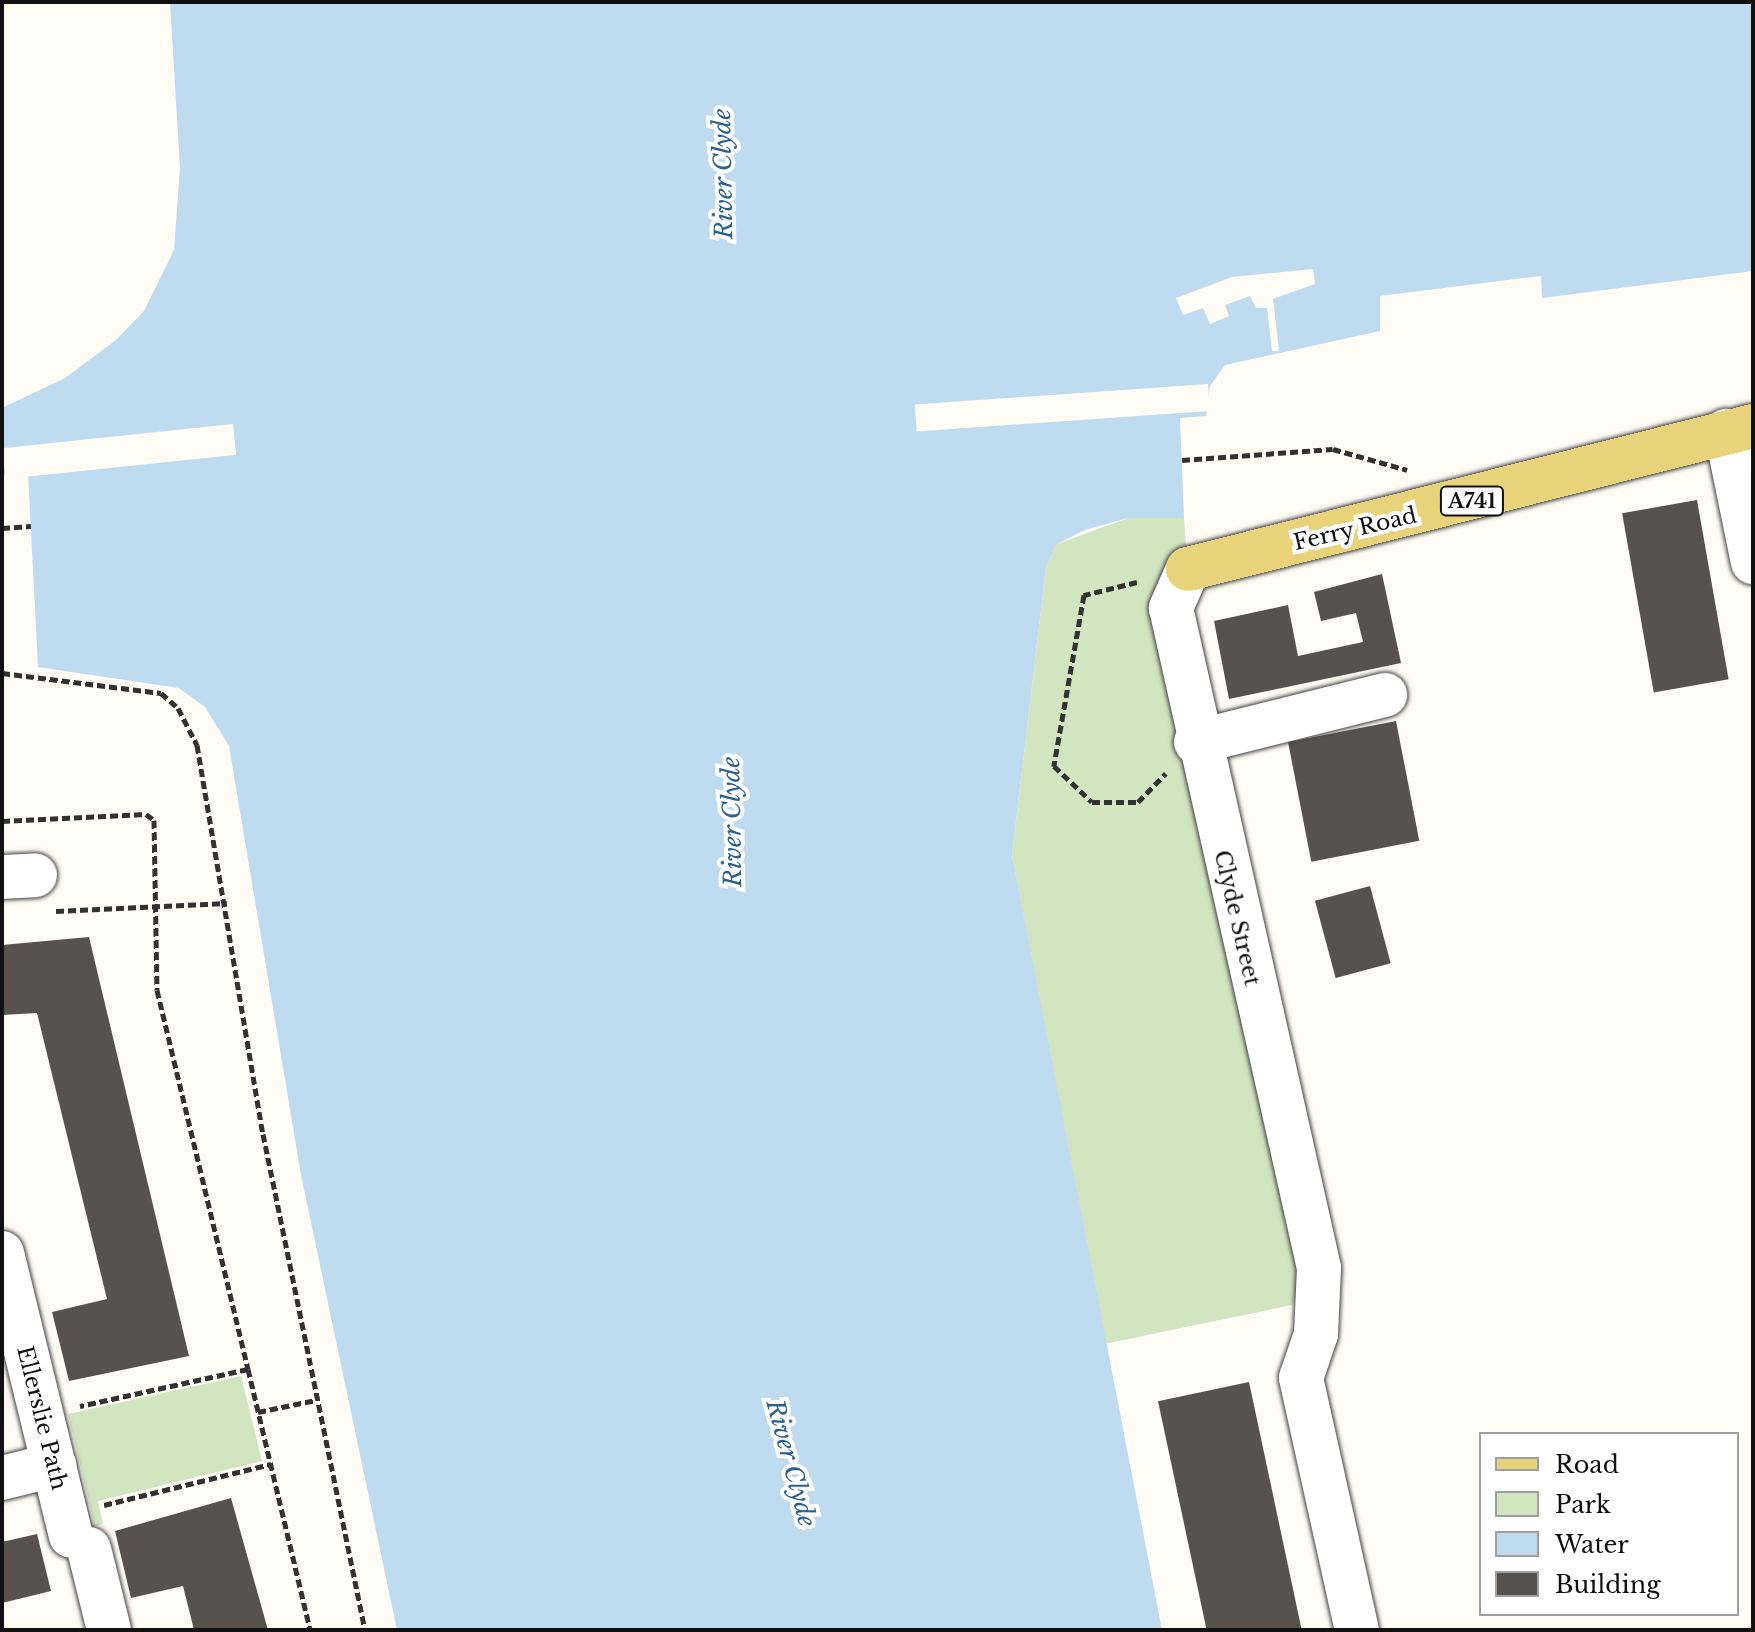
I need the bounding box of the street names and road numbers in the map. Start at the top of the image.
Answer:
road number: A741 [1438,485,1506,517]
street label: Ferry Road [1290,502,1420,556]
street label: Clyde Street [1209,848,1265,988]
street label: Ellerslie Path [11,1343,73,1493]

